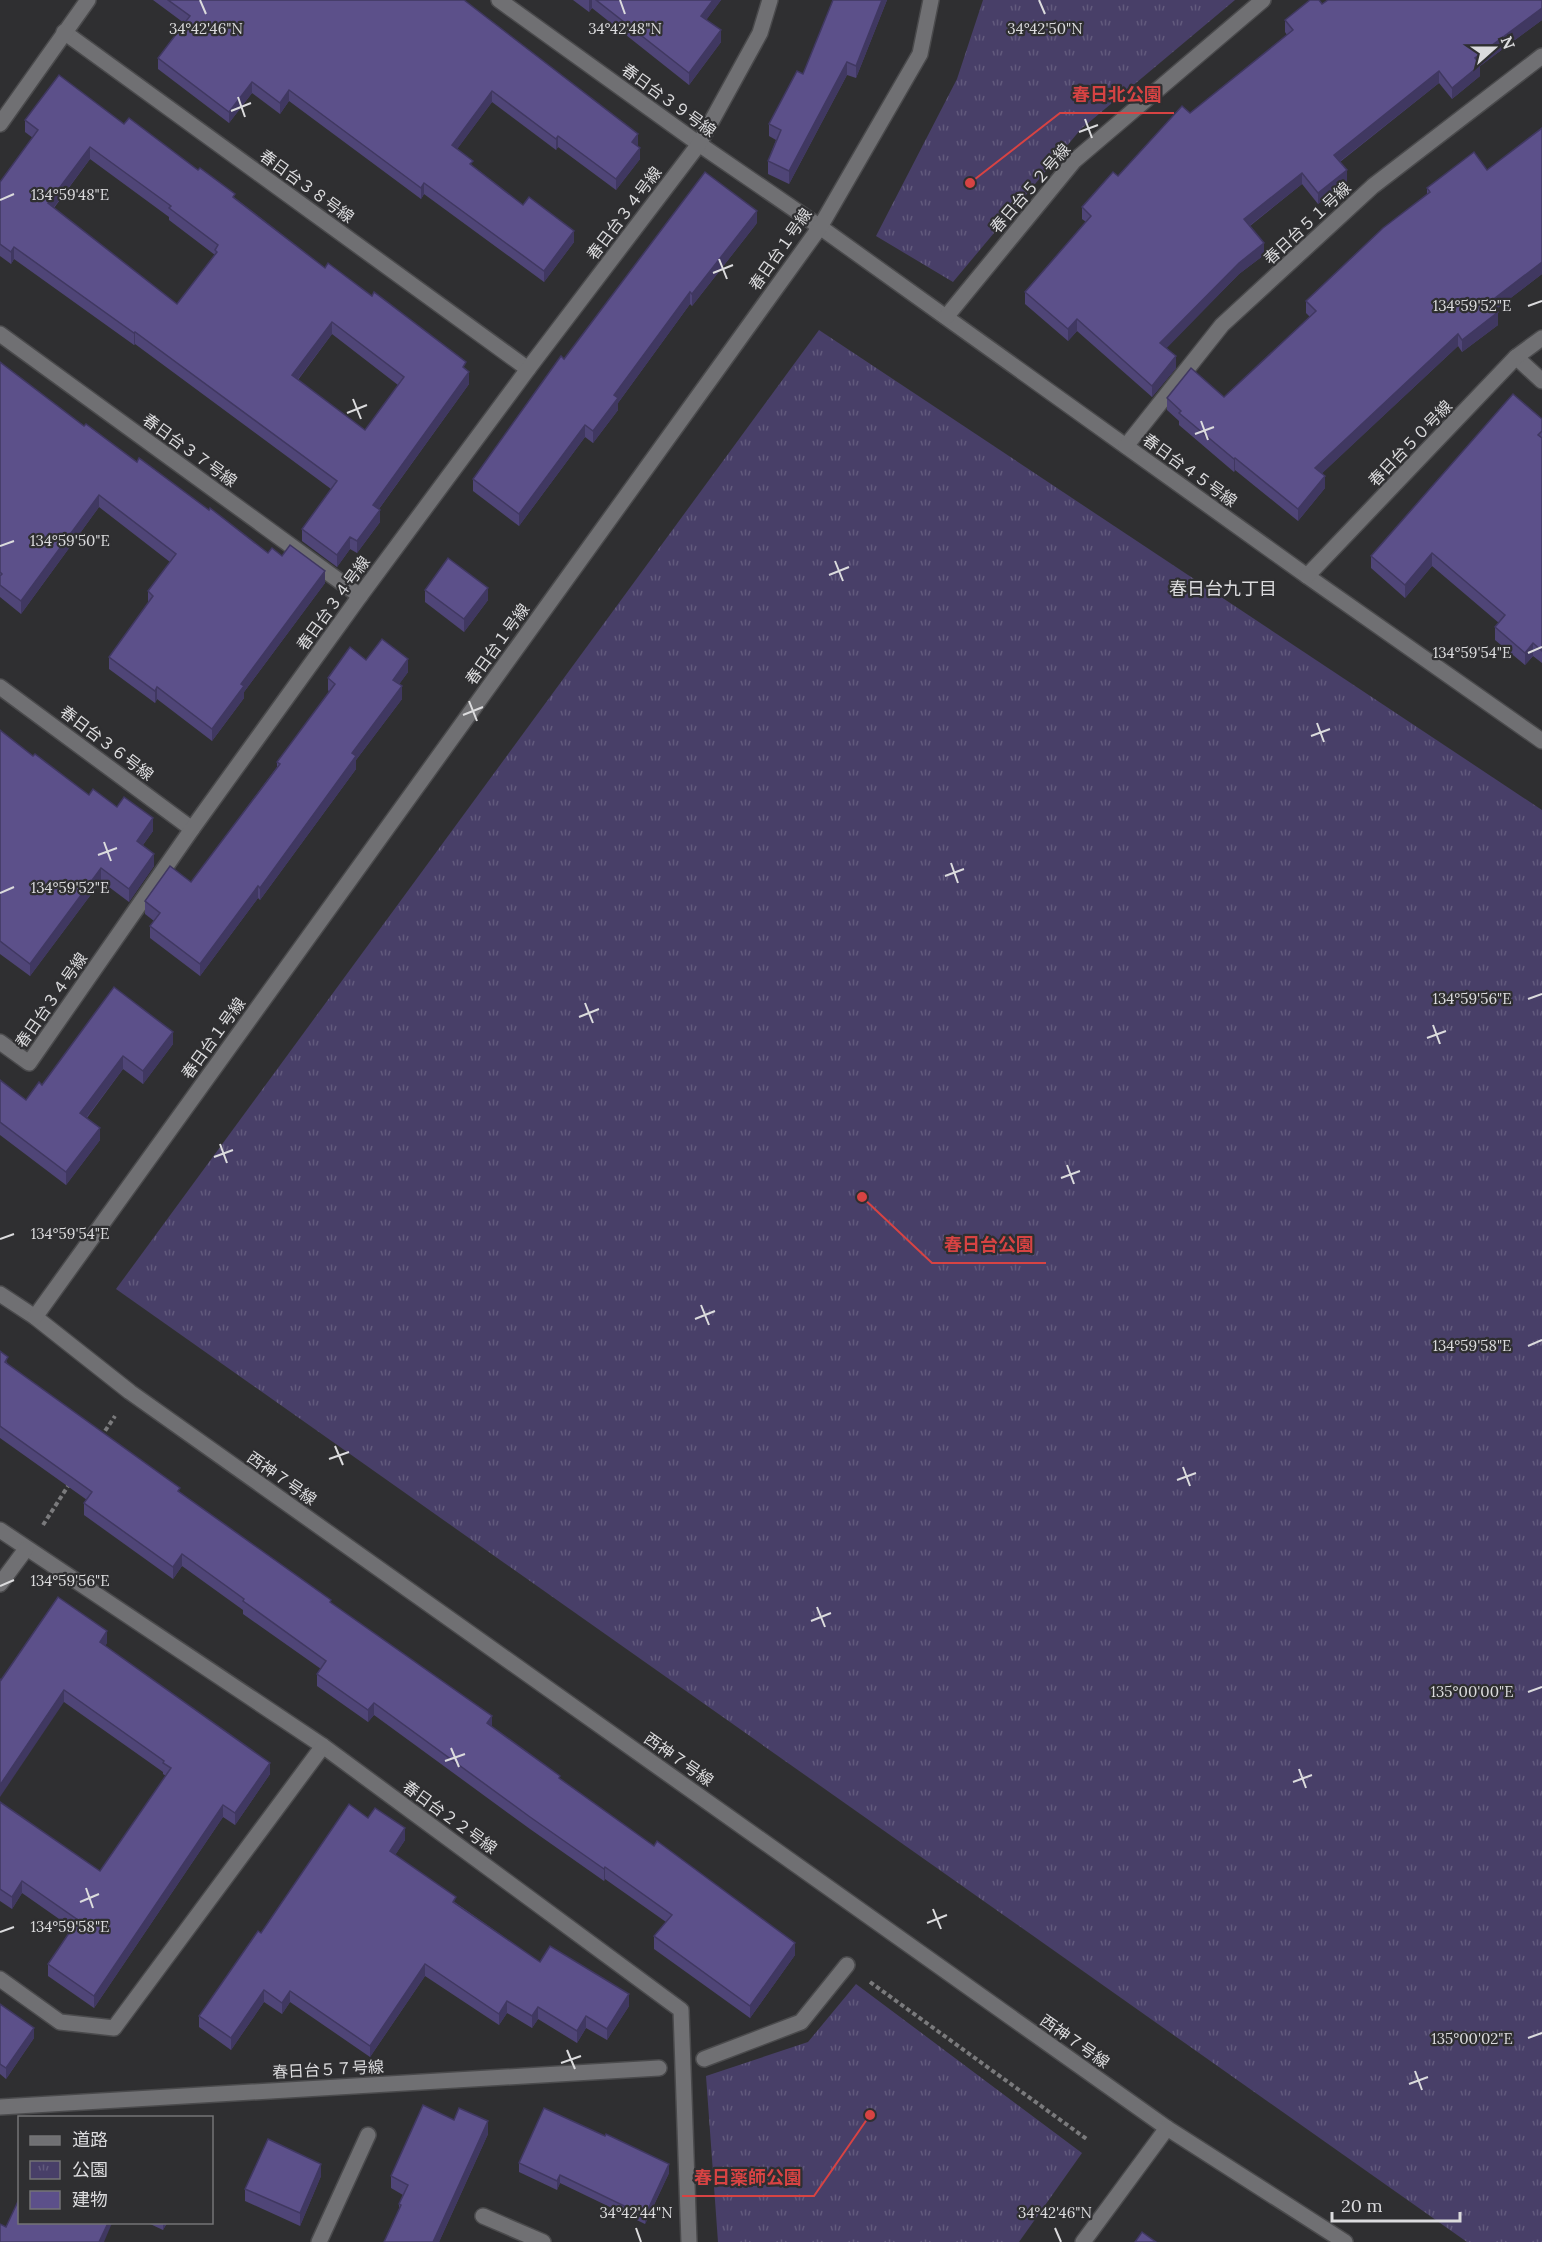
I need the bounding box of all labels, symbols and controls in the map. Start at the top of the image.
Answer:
north arrow [1464,18,1524,78]
text: 34°42'46"N [169,19,243,38]
text: 34°42'48"N [588,19,662,38]
text: 34°42'50"N [1007,19,1083,38]
text: N [1496,33,1520,52]
street label: 春日台３９号線 [618,59,720,141]
callout: 春日北公園 [1060,77,1174,113]
text: 春日北公園 [1072,83,1162,106]
street label: 春日台５２号線 [986,139,1074,237]
street label: 春日台３８号線 [256,145,358,227]
street label: 春日台３４号線 [582,162,666,264]
street label: 春日台５１号線 [1259,177,1355,269]
text: 134°59'48"E [31,185,109,204]
street label: 春日台１号線 [744,204,816,294]
text: 134°59'52"E [1433,296,1511,315]
street label: 春日台５０号線 [1364,396,1456,490]
street label: 春日台３７号線 [139,409,241,491]
street label: 春日台４５号線 [1139,429,1241,511]
text: 134°59'50"E [30,531,110,550]
street label: 春日台３４号線 [292,552,374,654]
district label: 春日台九丁目 [1169,577,1277,600]
street label: 春日台１号線 [461,599,533,689]
text: 134°59'54"E [1433,643,1511,662]
street label: 春日台３６号線 [56,701,158,785]
text: 134°59'52"E [31,878,109,897]
street label: 春日台３４号線 [11,948,91,1052]
text: 134°59'56"E [1432,989,1512,1008]
street label: 春日台１号線 [177,993,249,1083]
text: 134°59'54"E [31,1224,109,1243]
callout: 春日台公園 [932,1227,1046,1263]
text: 春日台公園 [944,1233,1034,1256]
text: 134°59'58"E [1433,1336,1511,1355]
street label: 西神７号線 [243,1447,321,1509]
text: 134°59'56"E [30,1571,110,1590]
text: 135°00'00"E [1431,1682,1513,1701]
street label: 西神７号線 [640,1728,718,1790]
street label: 春日台２２号線 [399,1776,501,1858]
text: 134°59'58"E [31,1917,109,1936]
street label: 西神７号線 [1036,2010,1114,2072]
text: 135°00'02"E [1431,2029,1513,2048]
street label: 春日台５７号線 [272,2056,384,2082]
legend [18,2116,213,2224]
text: 道路 [72,2128,108,2151]
text: 公園 [72,2158,108,2181]
callout: 春日薬師公園 [682,2160,814,2196]
text: 春日薬師公園 [694,2166,802,2189]
scale bar [1332,2185,1460,2223]
text: 建物 [72,2188,108,2211]
text: 20 m [1341,2194,1383,2217]
text: 34°42'44"N [599,2203,673,2222]
text: 34°42'46"N [1018,2203,1092,2222]

